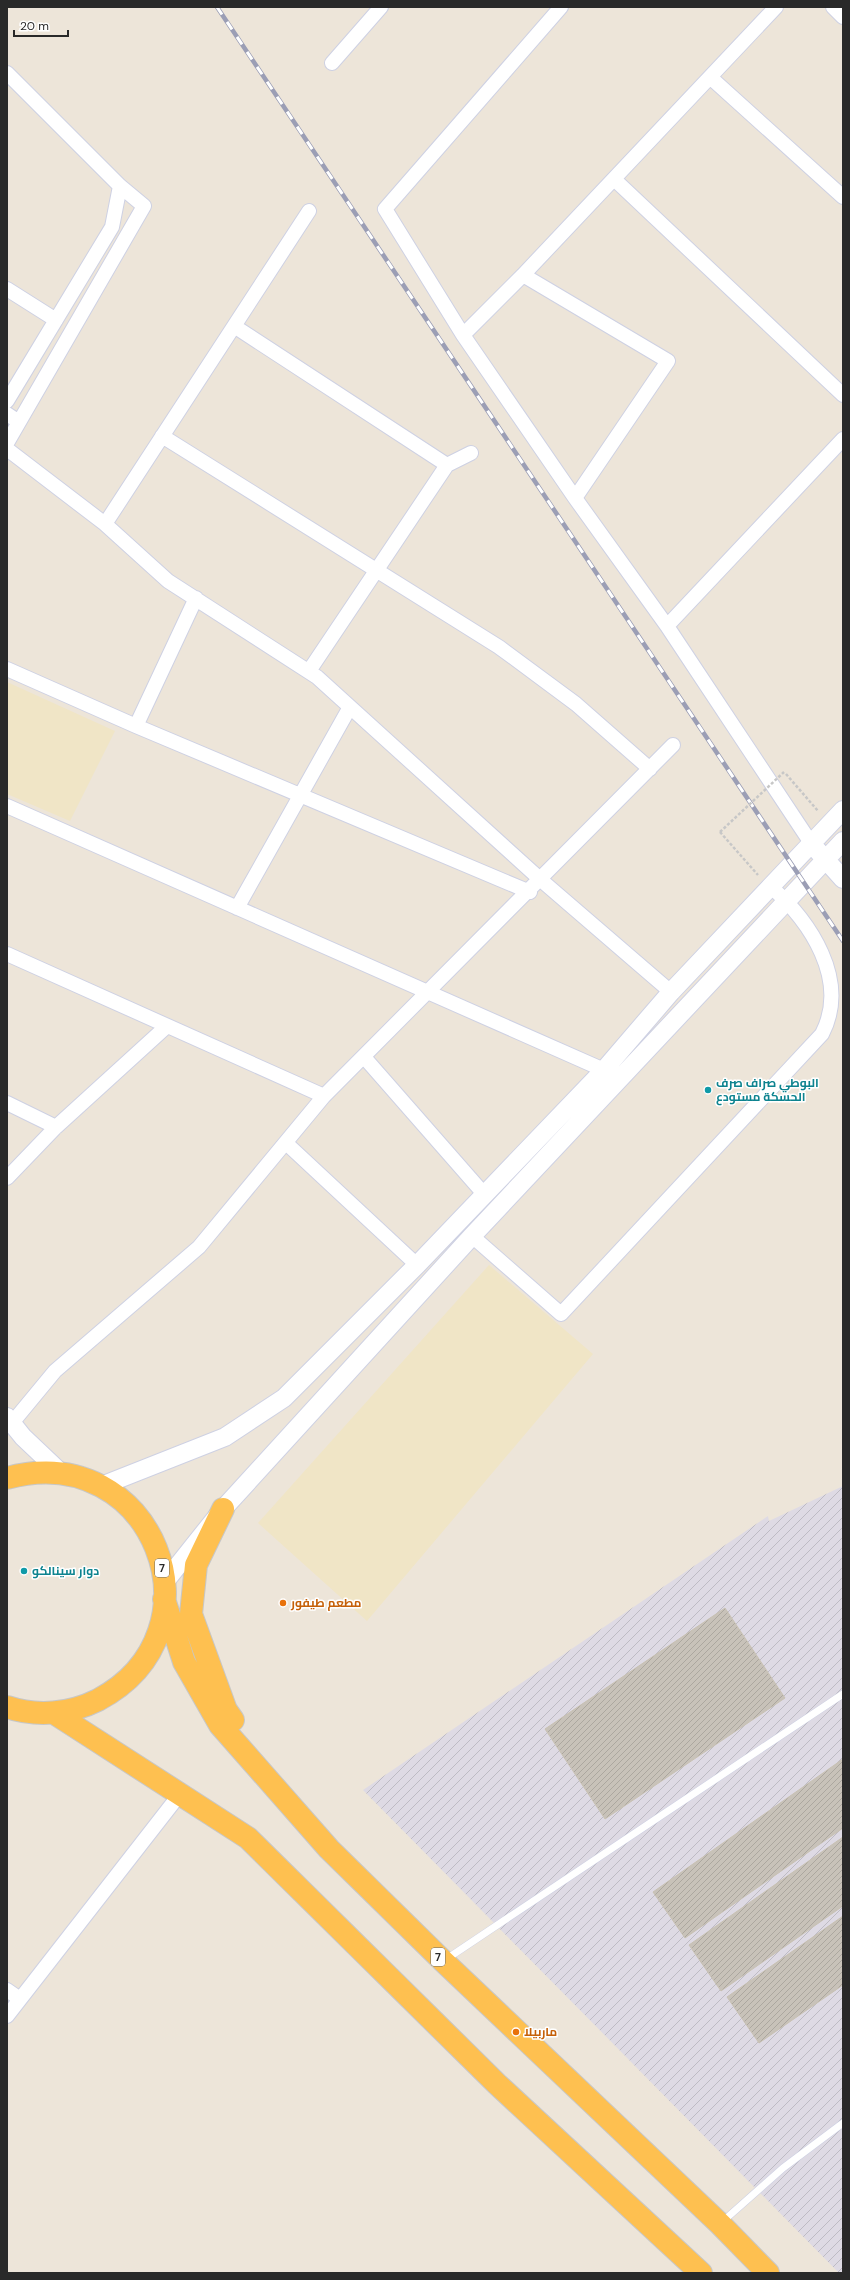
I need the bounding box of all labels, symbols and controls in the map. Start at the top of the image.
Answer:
scale bar [14,12,68,38]
text: 20 m [20,18,49,34]
place label: البوطي صراف صرف الحسكة مستودع [716,1075,819,1106]
marker: البوطي صراف صرف الحسكة مستودع [703,1085,713,1095]
road number: 7 [155,1559,169,1577]
place label: دوار سينالكو [32,1563,99,1579]
marker: دوار سينالكو [19,1566,29,1576]
place label: مطعم طيفور [290,1595,362,1611]
marker: مطعم طيفور [278,1598,288,1608]
road number: 7 [431,1948,445,1966]
place label: ماربيلا [524,2024,557,2040]
marker: ماربيلا [511,2027,521,2037]

